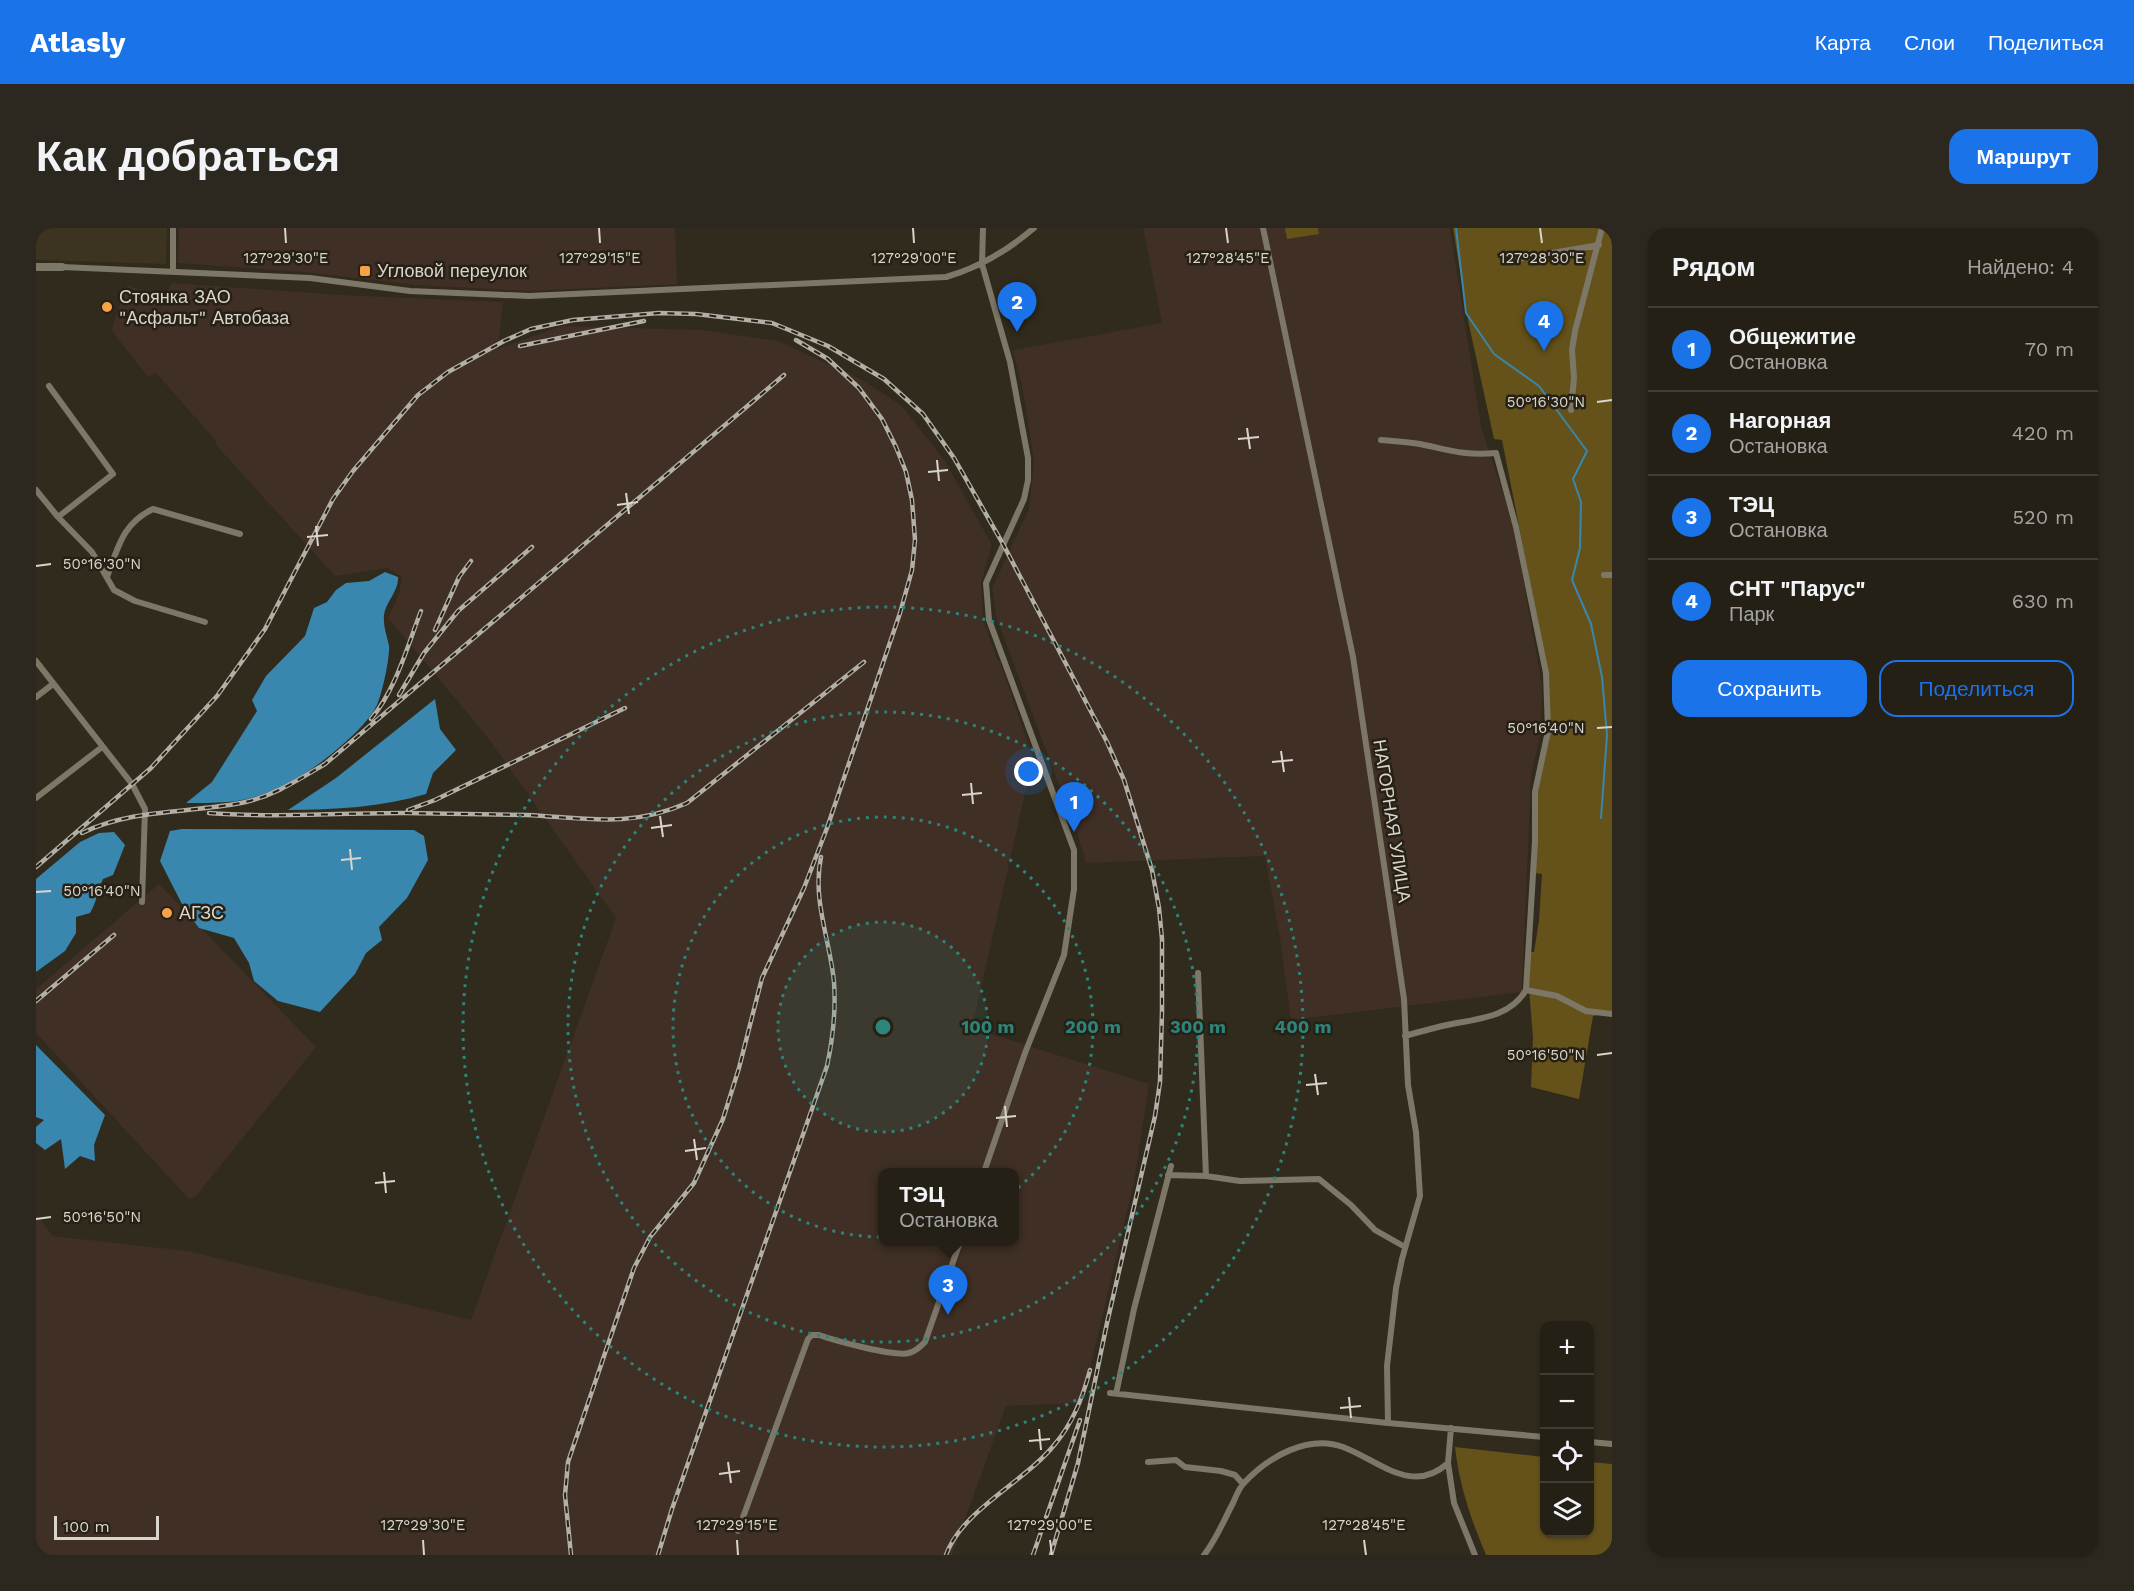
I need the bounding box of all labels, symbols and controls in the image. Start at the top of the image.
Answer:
text: Atlasly [30,26,125,59]
text: Карта [1815,30,1871,55]
text: Слои [1904,30,1955,55]
text: Поделиться [1988,30,2104,55]
button: Маршрут [1949,129,2098,184]
text: Как добраться [36,132,340,181]
text: 127°29'30"E [244,249,328,267]
text: 127°29'15"E [559,249,641,267]
text: 127°29'00"E [871,249,957,267]
text: 127°28'45"E [1186,249,1270,267]
text: 127°28'30"E [1500,249,1584,267]
text: Рядом [1672,252,1755,282]
text: Найдено: 4 [1967,255,2074,279]
place label: Угловой переулок [377,260,527,281]
marker: Угловой переулок [358,264,372,278]
pin: 2 [998,282,1036,332]
place label: Стоянка ЗАО "Асфальт" Автобаза [119,286,290,328]
marker: Стоянка ЗАО "Асфальт" Автобаза [100,300,114,314]
pin: 4 [1524,302,1564,351]
text: Общежитие [1729,324,1856,349]
text: 1 [1687,337,1696,361]
text: 70 m [2025,337,2074,361]
text: Остановка [1729,350,1828,374]
text: 50°16'30"N [1507,393,1585,411]
text: Нагорная [1729,408,1831,433]
text: 2 [1686,421,1697,445]
text: 420 m [2012,421,2074,445]
text: Остановка [1729,434,1828,458]
text: ТЭЦ [1729,492,1774,517]
text: 3 [1686,505,1697,529]
text: 520 m [2012,505,2074,529]
text: Остановка [1729,518,1828,542]
text: 50°16'30"N [63,555,141,573]
text: СНТ "Парус" [1729,576,1865,601]
text: 4 [1685,589,1698,613]
text: 630 m [2012,589,2074,613]
text: Парк [1729,602,1774,626]
button: Сохранить [1672,660,1867,717]
button: Поделиться [1879,660,2074,717]
text: 50°16'40"N [1507,719,1585,737]
street label: НАГОРНАЯ УЛИЦА [1369,738,1416,904]
your location [1014,757,1043,786]
pin: 1 [1054,782,1094,832]
text: 50°16'40"N [63,882,141,900]
place label: АГЗС [179,902,224,923]
marker: АГЗС [160,906,174,920]
text: 100 m [961,1016,1015,1037]
text: 200 m [1065,1016,1121,1037]
text: 300 m [1170,1016,1226,1037]
text: 400 m [1275,1016,1331,1037]
centre of rings [873,1017,893,1037]
text: 50°16'50"N [1507,1046,1585,1064]
popup [878,1168,1019,1246]
text: ТЭЦ [899,1182,944,1207]
text: 50°16'50"N [63,1208,141,1226]
text: Остановка [899,1208,998,1232]
pin: 3 [928,1266,968,1315]
map controls [1540,1321,1594,1537]
button: + [1540,1321,1594,1375]
button: − [1540,1375,1594,1429]
button: locate [1540,1429,1594,1483]
button: layers [1540,1483,1594,1537]
scale bar [54,1513,159,1540]
text: 127°29'30"E [381,1516,465,1534]
text: 127°29'15"E [696,1516,778,1534]
text: 127°29'00"E [1007,1516,1093,1534]
text: 127°28'45"E [1322,1516,1406,1534]
text: 100 m [63,1517,110,1536]

